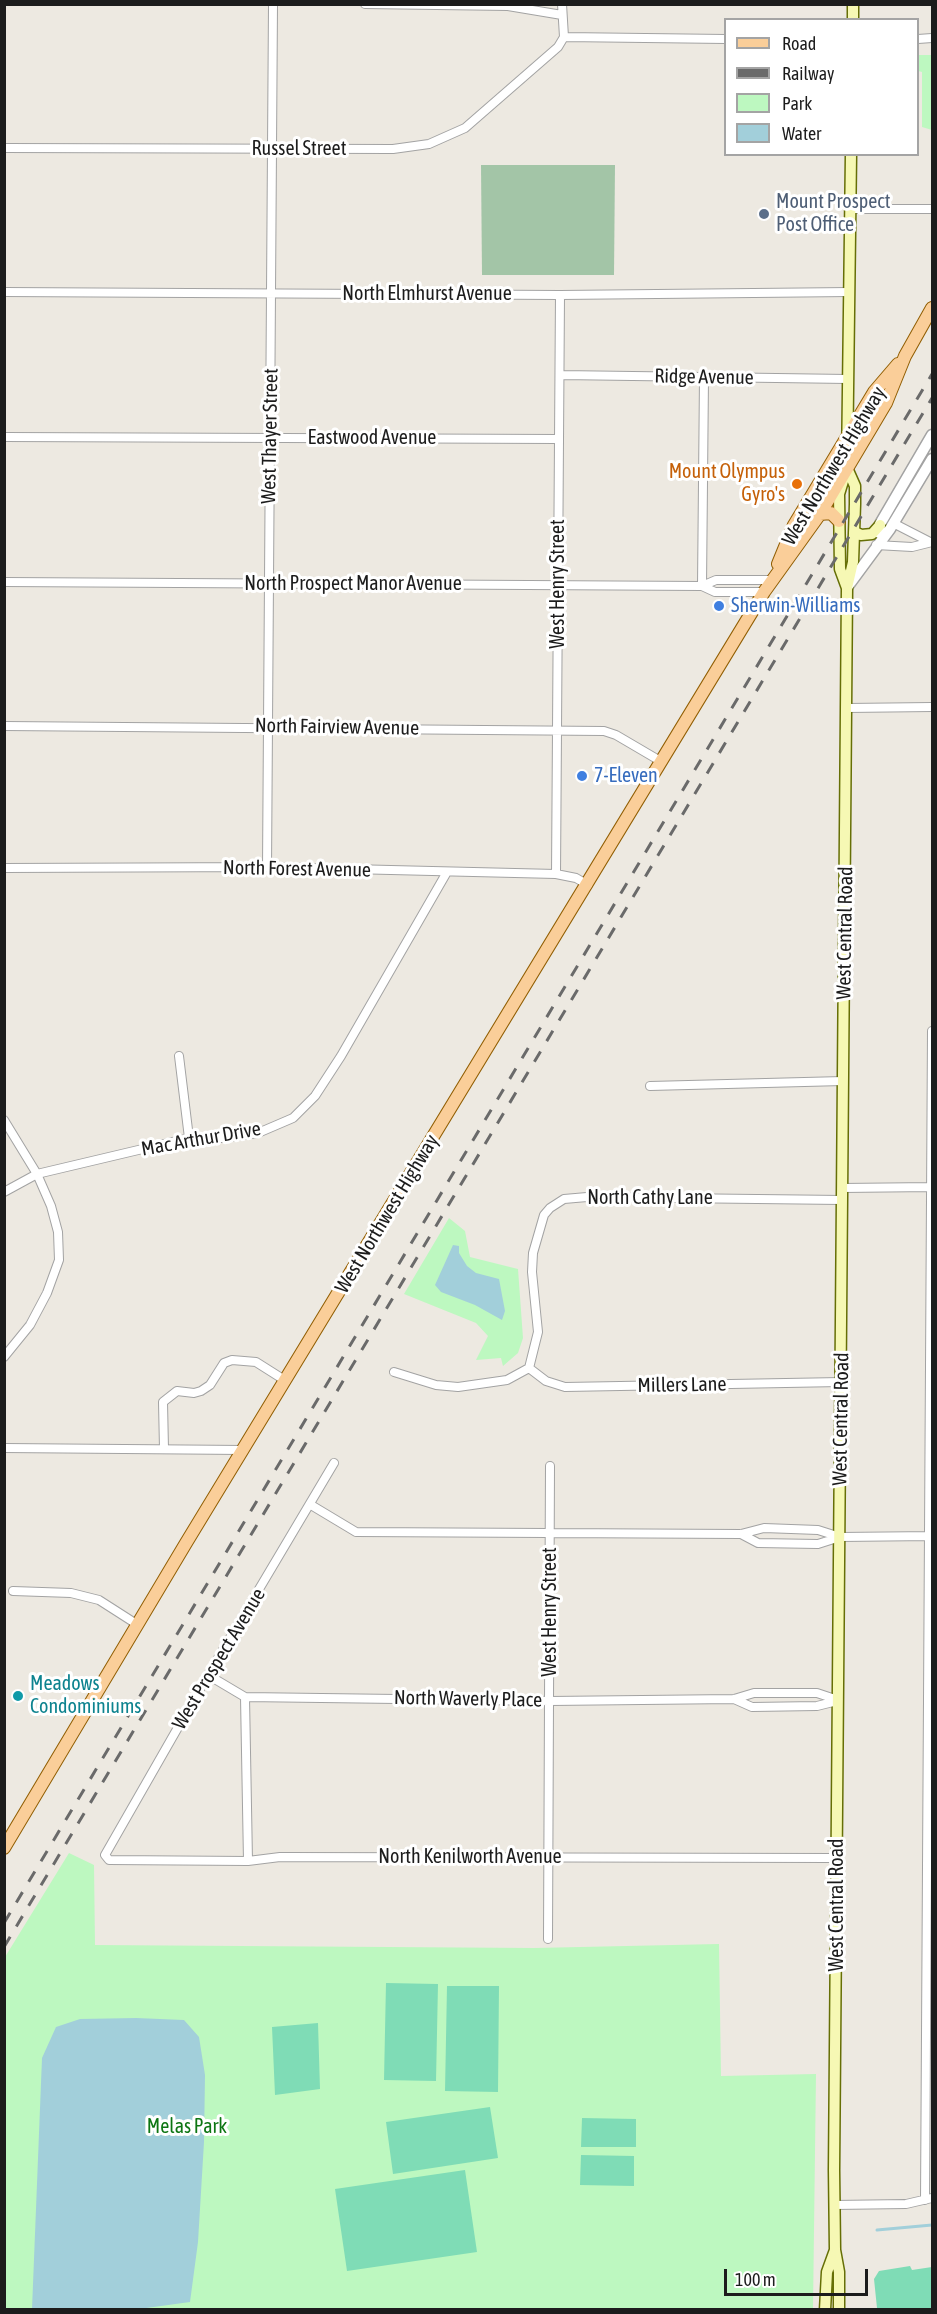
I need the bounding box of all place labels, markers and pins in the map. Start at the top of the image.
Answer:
place label: Mount Prospect Post Office [776,190,890,237]
marker: Mount Prospect Post Office [757,207,771,221]
place label: Mount Olympus Gyro's [669,460,785,507]
marker: Mount Olympus Gyro's [790,477,804,491]
place label: Sherwin-Williams [731,594,860,618]
marker: Sherwin-Williams [712,599,726,613]
place label: 7-Eleven [594,764,658,788]
marker: 7-Eleven [575,769,589,783]
place label: Meadows Condominiums [30,1672,141,1719]
marker: Meadows Condominiums [11,1689,25,1703]

